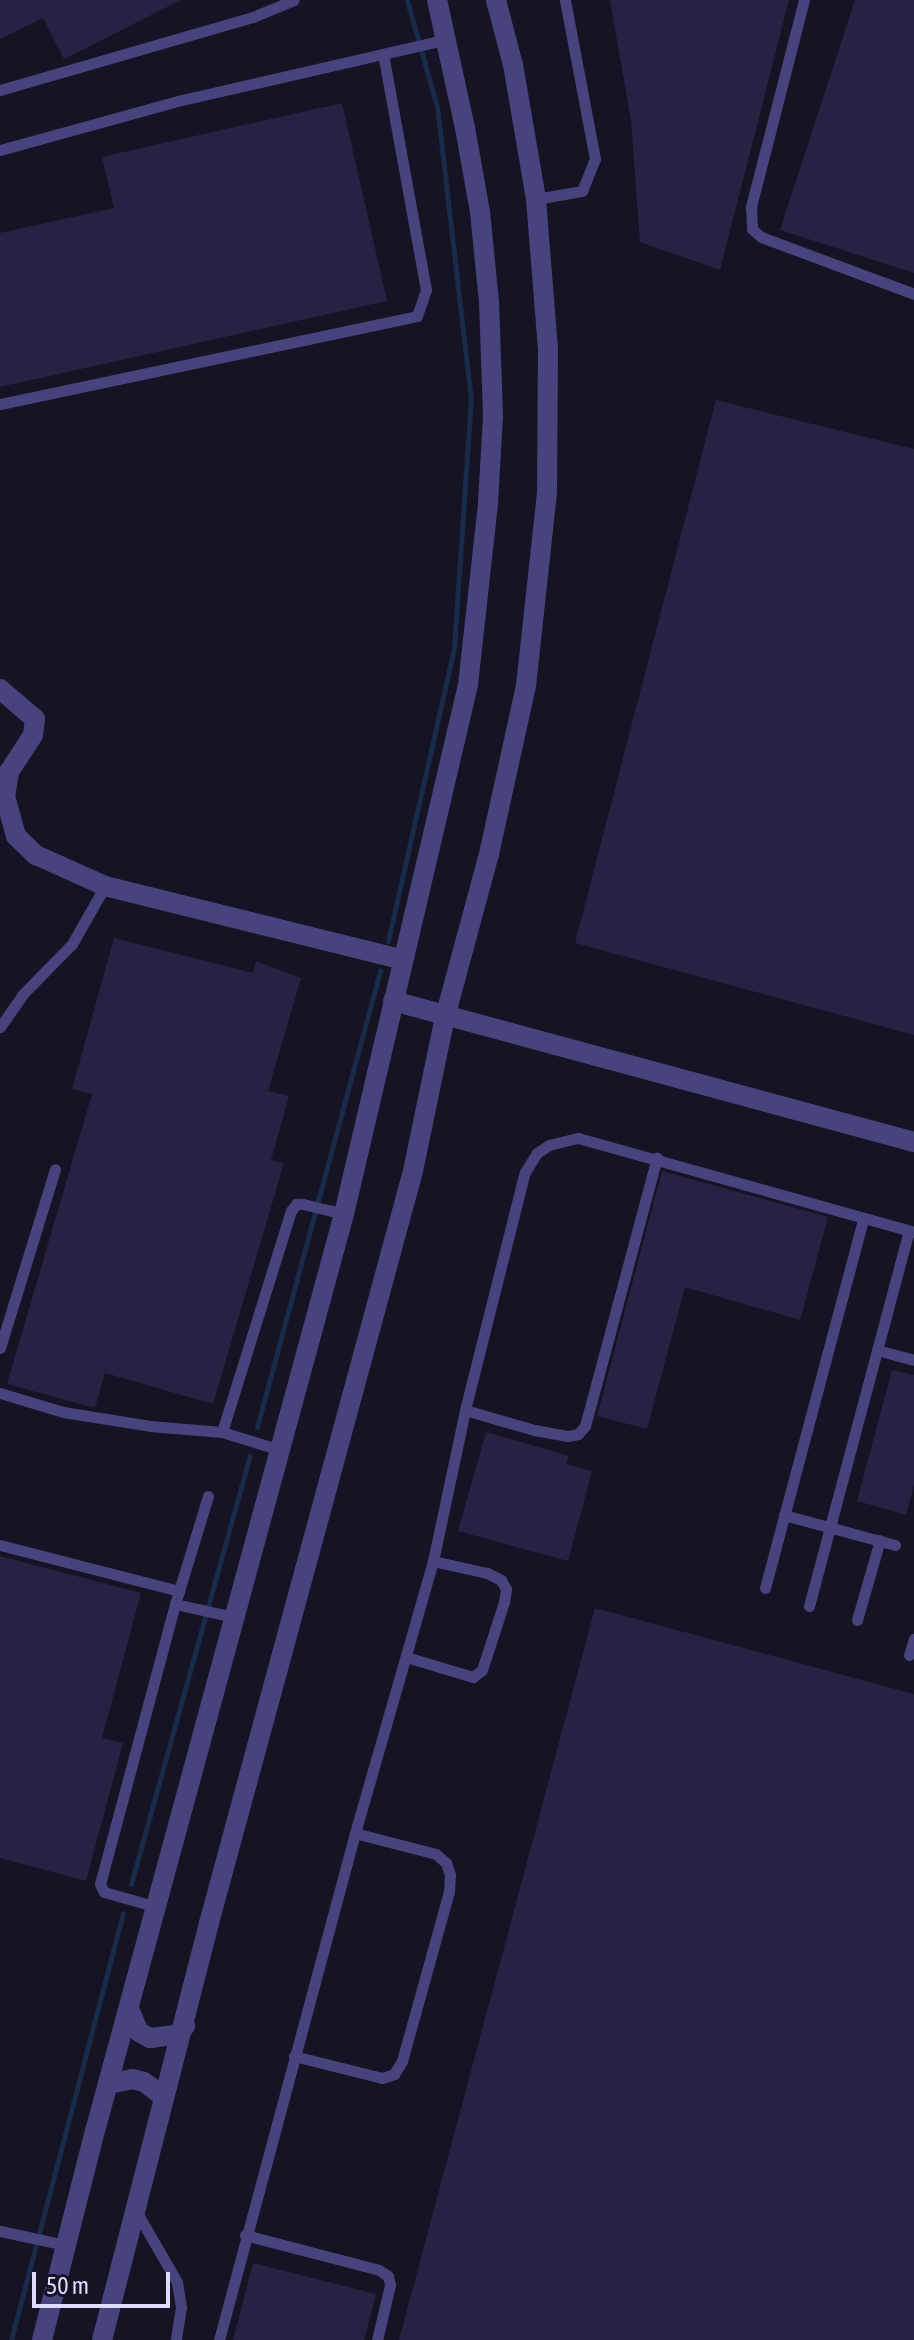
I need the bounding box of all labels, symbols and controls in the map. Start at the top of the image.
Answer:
scale bar [36,2256,174,2306]
text: 50 m [46,2272,89,2299]

